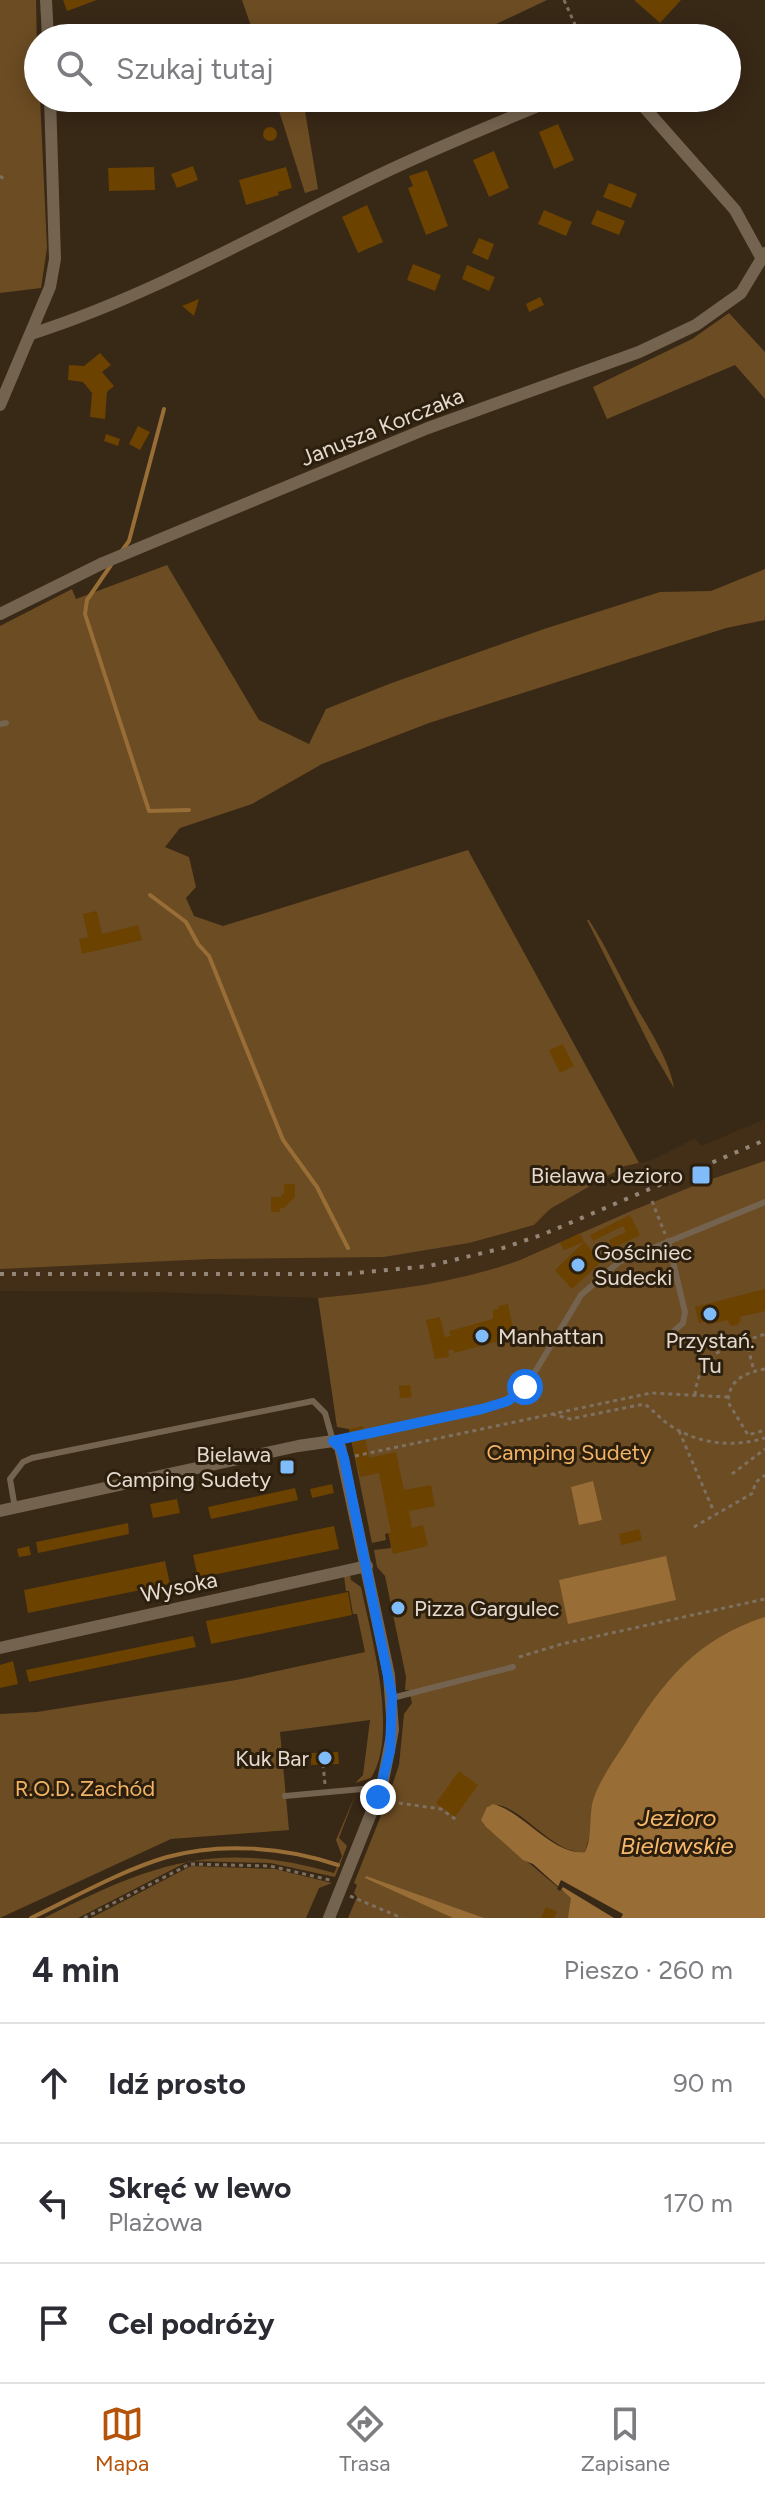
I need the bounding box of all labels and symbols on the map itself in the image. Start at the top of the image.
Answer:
street label: Janusza Korczaka [296,382,468,472]
place label: Bielawa Jezioro [531,1162,683,1189]
marker: Bielawa Jezioro [690,1164,712,1186]
place label: Gościniec Sudecki [594,1239,692,1291]
marker: Gościniec Sudecki [569,1256,587,1274]
marker: Przystań. Tu [701,1305,719,1323]
place label: Manhattan [498,1323,604,1350]
marker: Manhattan [473,1327,491,1345]
place label: Przystań. Tu [665,1327,755,1379]
route start [507,1369,543,1405]
park label: Camping Sudety [486,1439,652,1466]
place label: Bielawa Camping Sudety [106,1441,271,1493]
marker: Bielawa Camping Sudety [278,1458,296,1476]
street label: Wysoka [138,1566,220,1608]
place label: Pizza Gargulec [414,1595,560,1622]
marker: Pizza Gargulec [389,1599,407,1617]
place label: Kuk Bar [235,1745,310,1772]
marker: Kuk Bar [316,1749,334,1767]
park label: R.O.D. Zachód [15,1775,155,1802]
route end [360,1779,396,1815]
water label: Jezioro Bielawskie [620,1803,734,1860]

